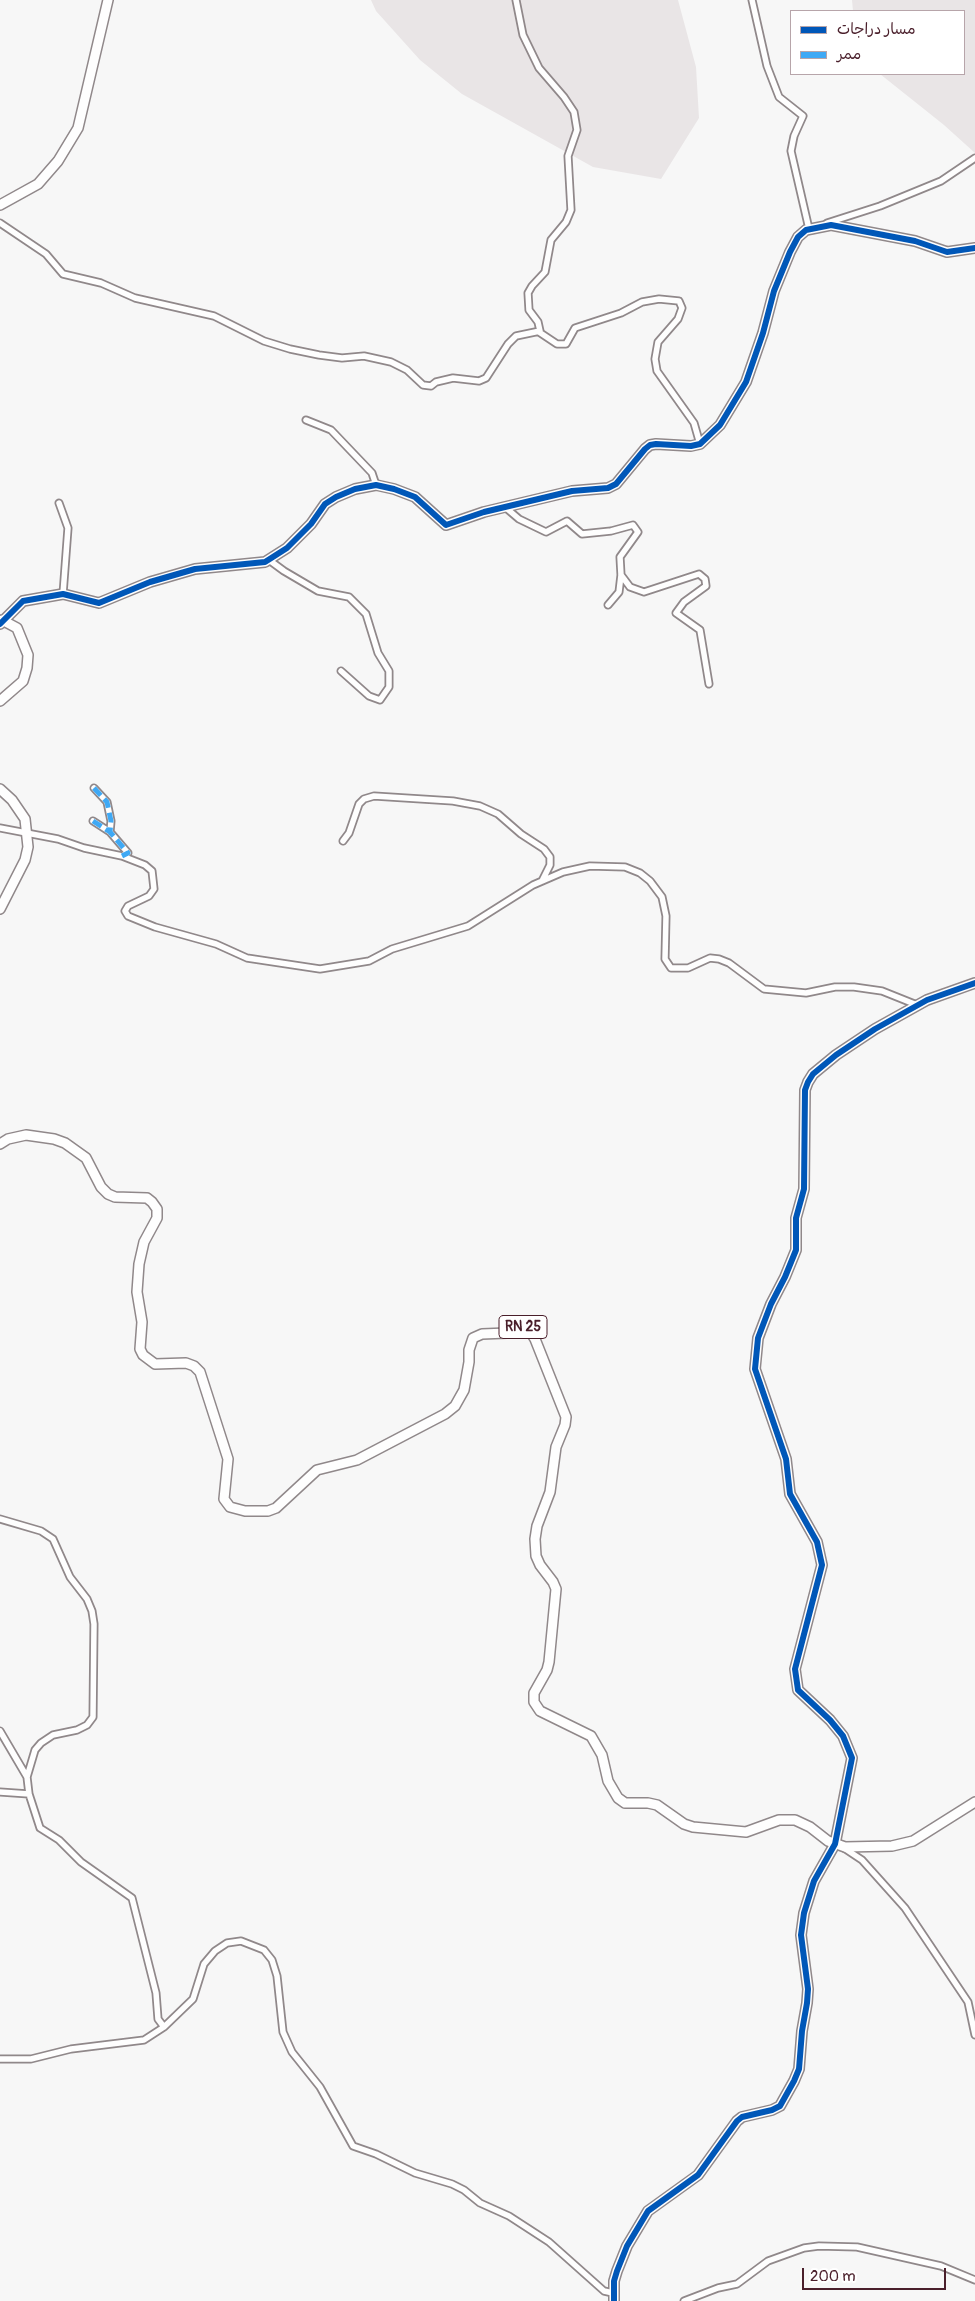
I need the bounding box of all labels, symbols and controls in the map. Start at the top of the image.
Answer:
legend [790,10,965,75]
text: مسار دراجات [837,20,916,39]
text: ممر [837,45,861,64]
road number: RN 25 [499,1315,547,1338]
scale bar [805,2258,949,2290]
text: 200 m [810,2267,855,2286]

